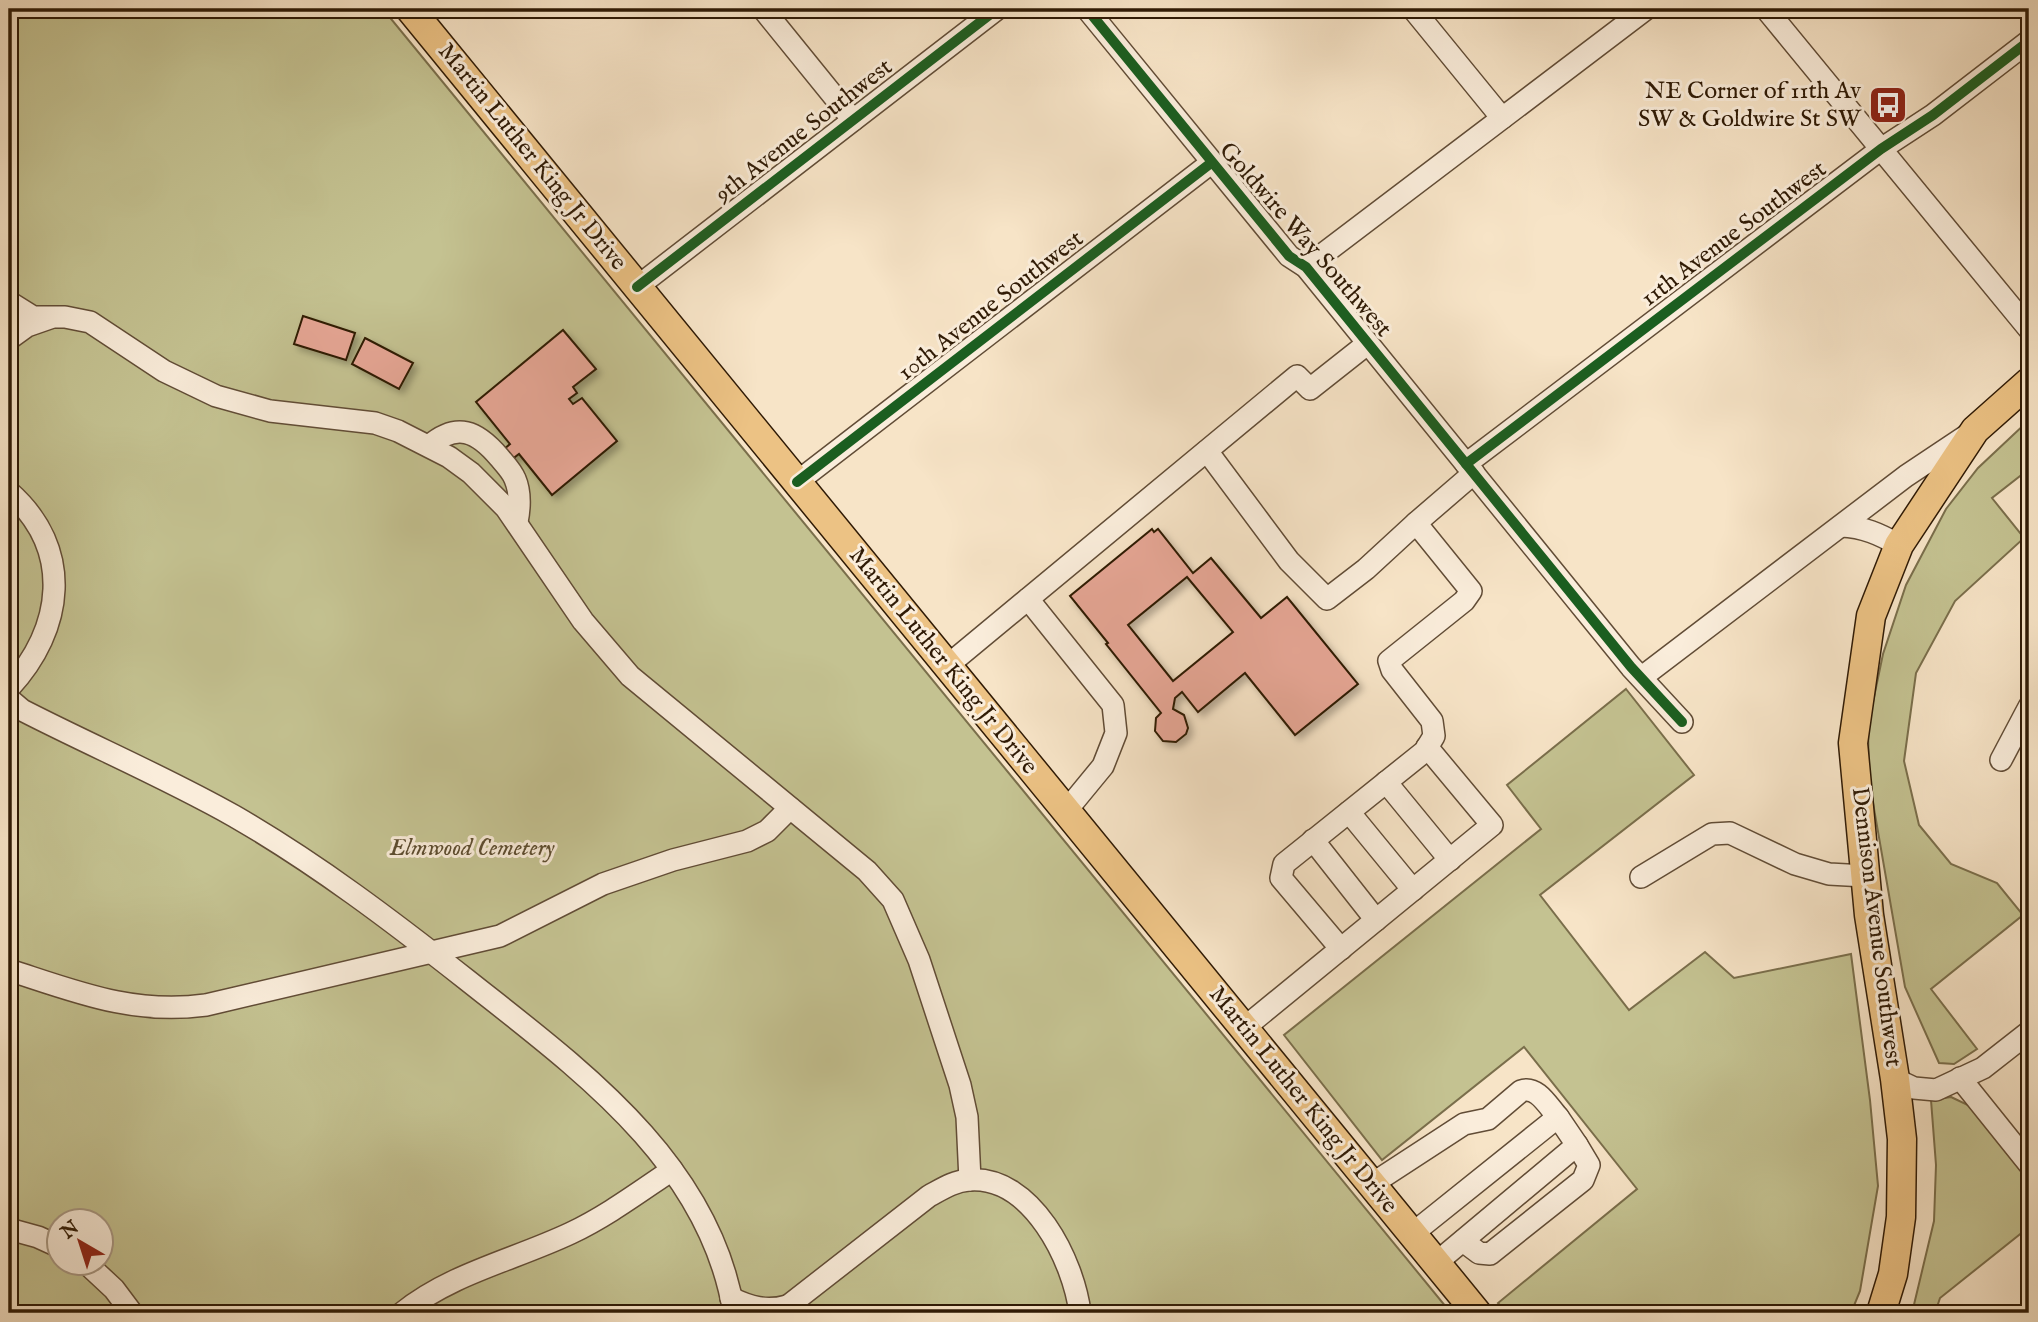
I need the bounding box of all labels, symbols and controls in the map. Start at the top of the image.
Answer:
street label: Martin Luther King Jr Drive [431,37,633,277]
street label: 9th Avenue Southwest [708,52,899,211]
place label: NE Corner of 11th Av SW & Goldwire St SW [1638,76,1862,135]
bus stop icon: NE Corner of 11th Av SW & Goldwire St SW [1867,84,1909,126]
street label: Goldwire Way Southwest [1212,136,1398,344]
street label: 11th Avenue Southwest [1635,154,1833,314]
street label: 10th Avenue Southwest [892,224,1090,388]
street label: Martin Luther King Jr Drive [842,541,1044,781]
street label: Dennison Avenue Southwest [1843,785,1909,1069]
park label: Elmwood Cemetery [388,833,556,864]
street label: Martin Luther King Jr Drive [1202,980,1404,1220]
north arrow [46,1206,116,1276]
text: N [56,1215,85,1245]

